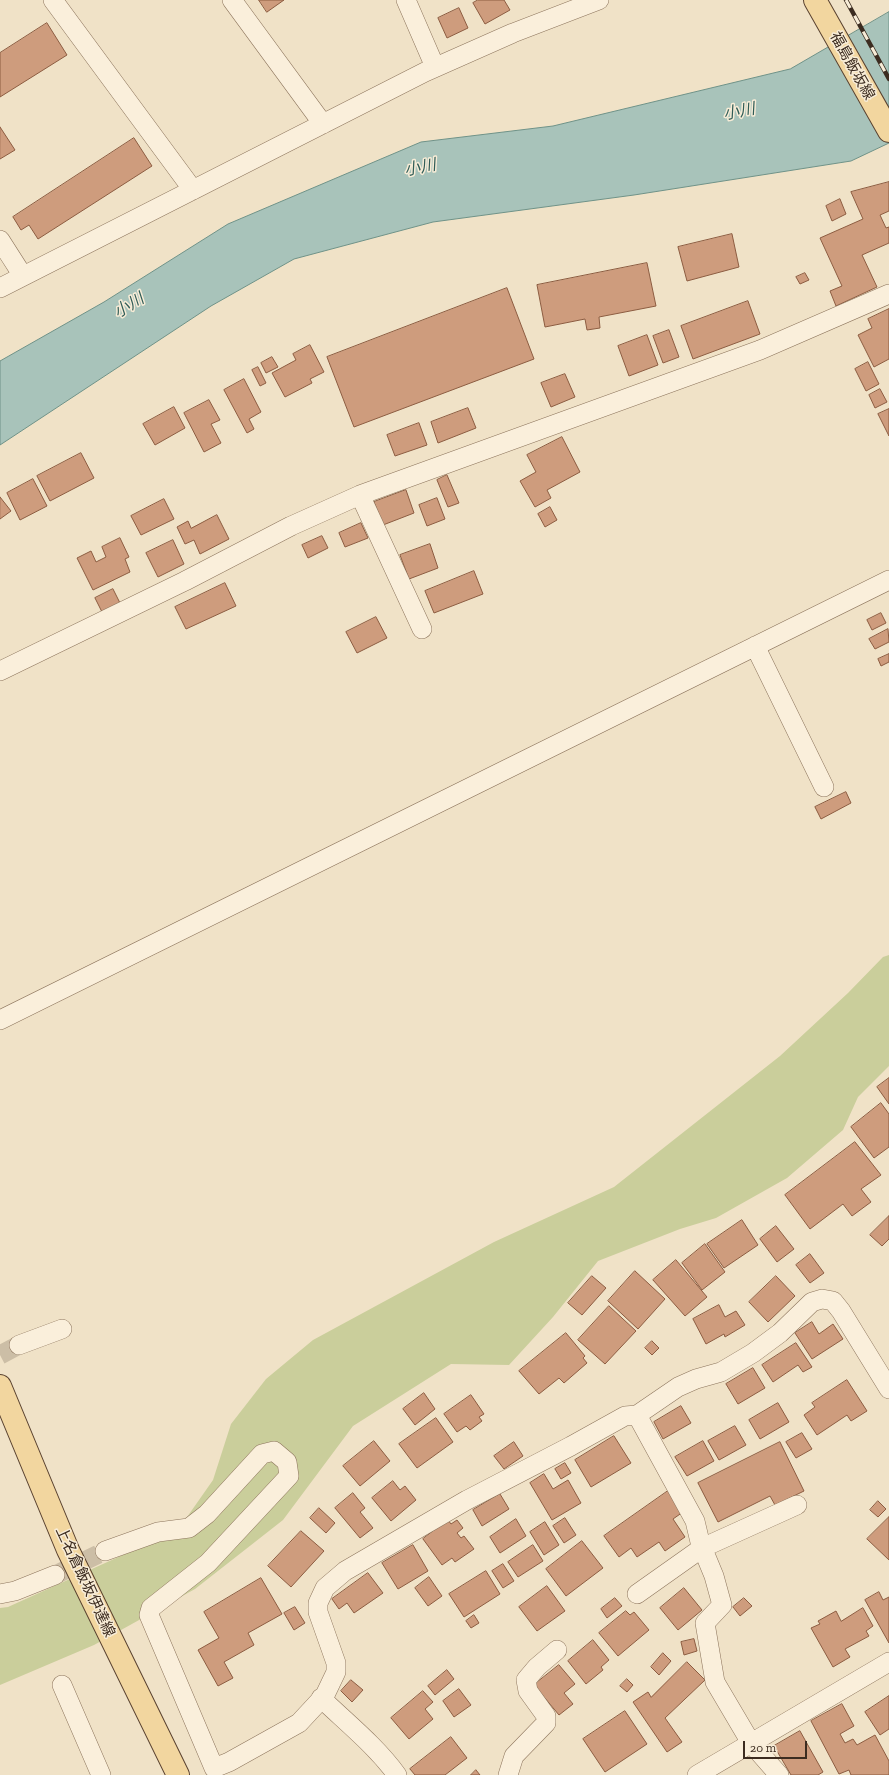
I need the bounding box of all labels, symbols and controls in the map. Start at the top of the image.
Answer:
street label: 福島飯坂線 [826,29,878,103]
water label: 小川 [721,100,757,124]
water label: 小川 [402,156,438,180]
water label: 小川 [110,289,148,323]
street label: 上名倉飯坂伊達線 [51,1524,119,1640]
scale bar [745,1733,809,1759]
text: 20 m [750,1741,776,1755]

